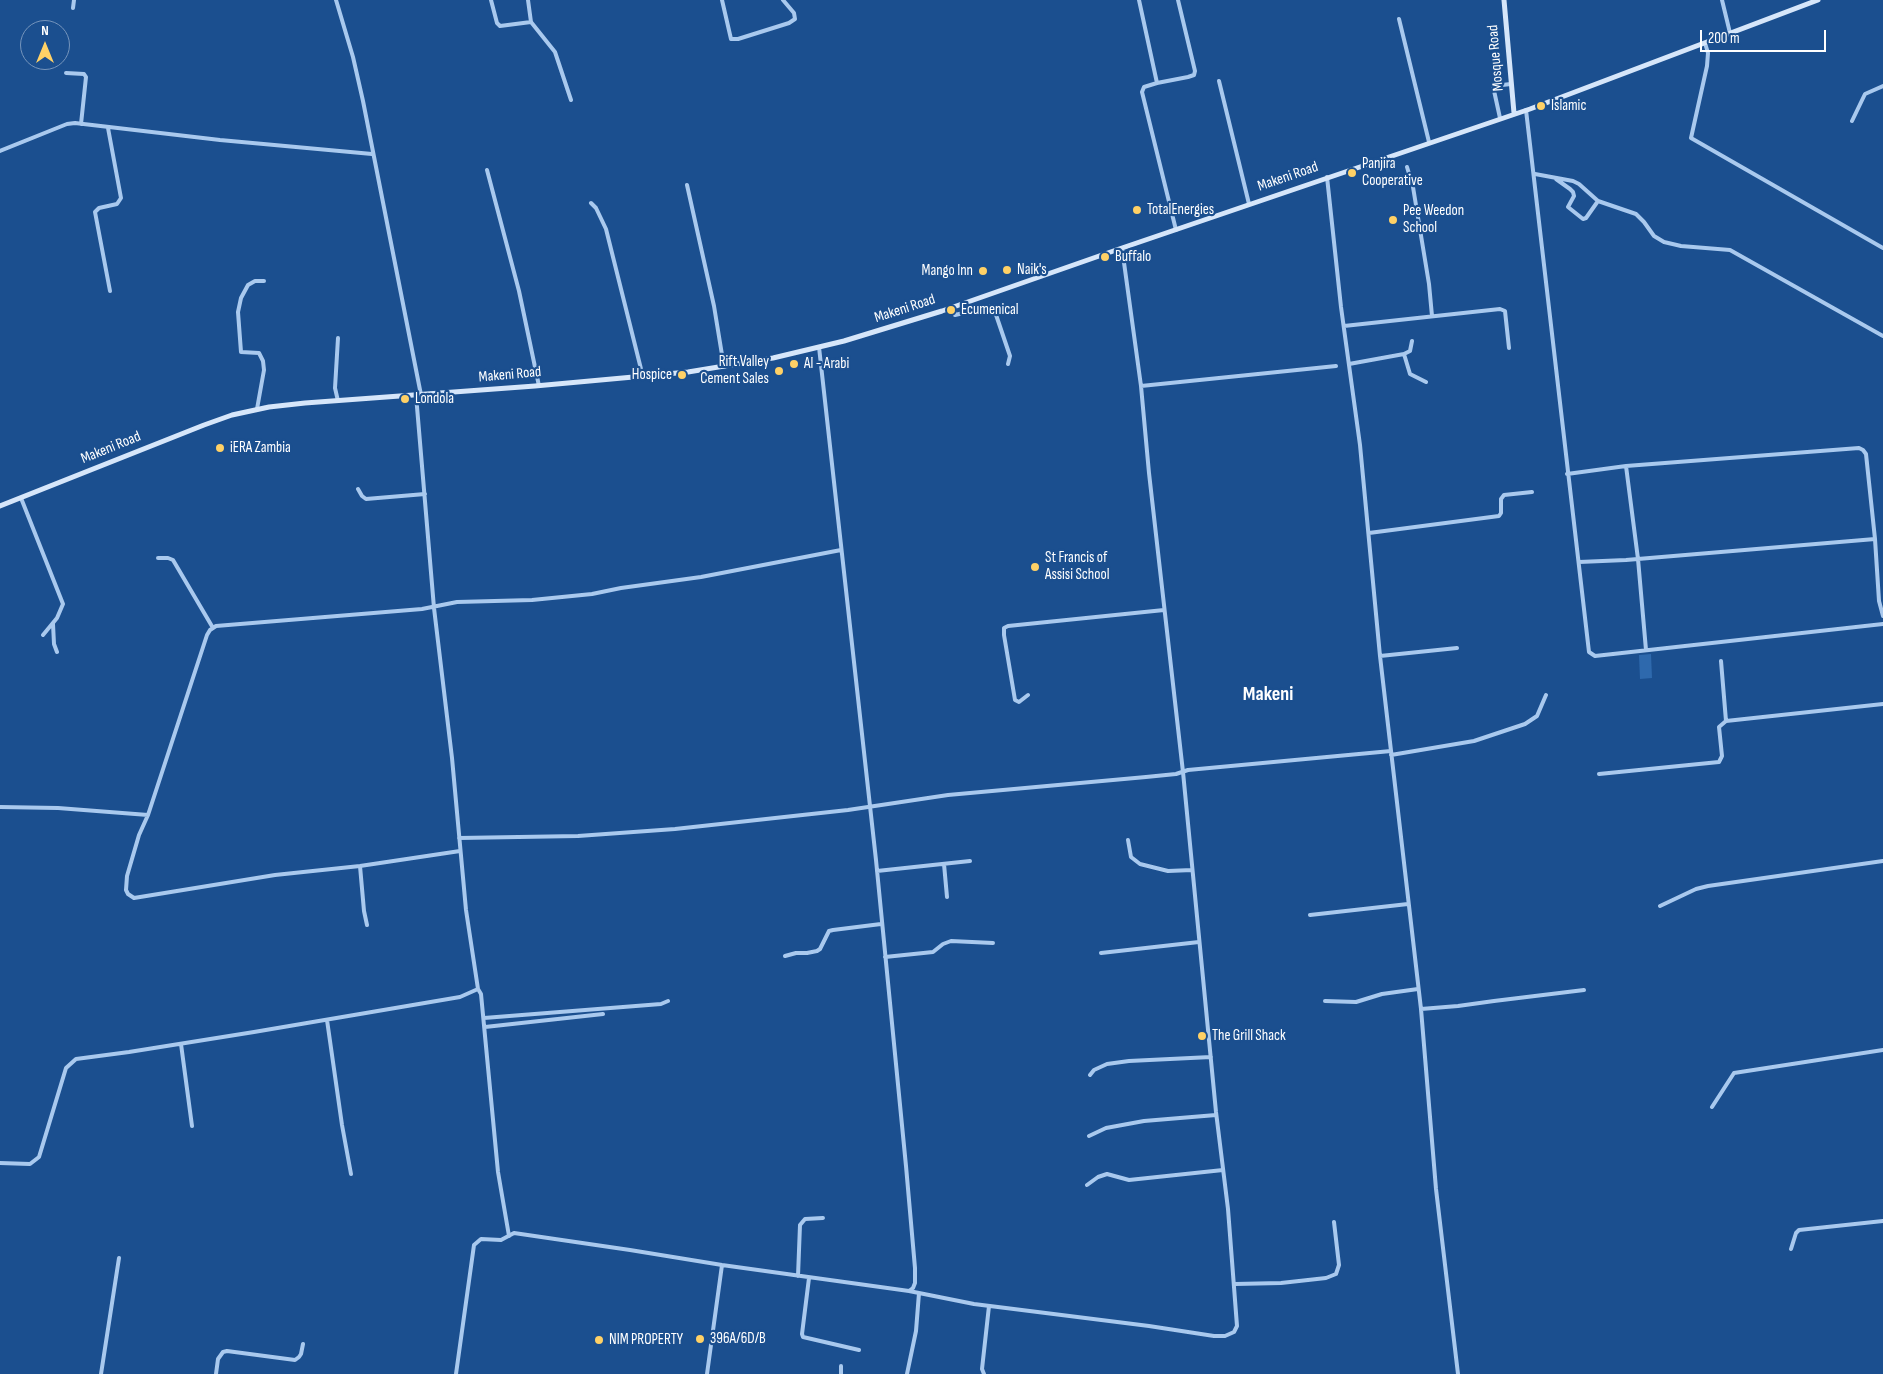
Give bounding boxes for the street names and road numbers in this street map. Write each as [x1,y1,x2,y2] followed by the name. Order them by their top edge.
[1484,24,1508,92] street label: Mosque Road
[1255,158,1321,196] street label: Makeni Road
[872,291,938,327] street label: Makeni Road
[478,363,542,387] street label: Makeni Road
[79,428,143,468] street label: Makeni Road

